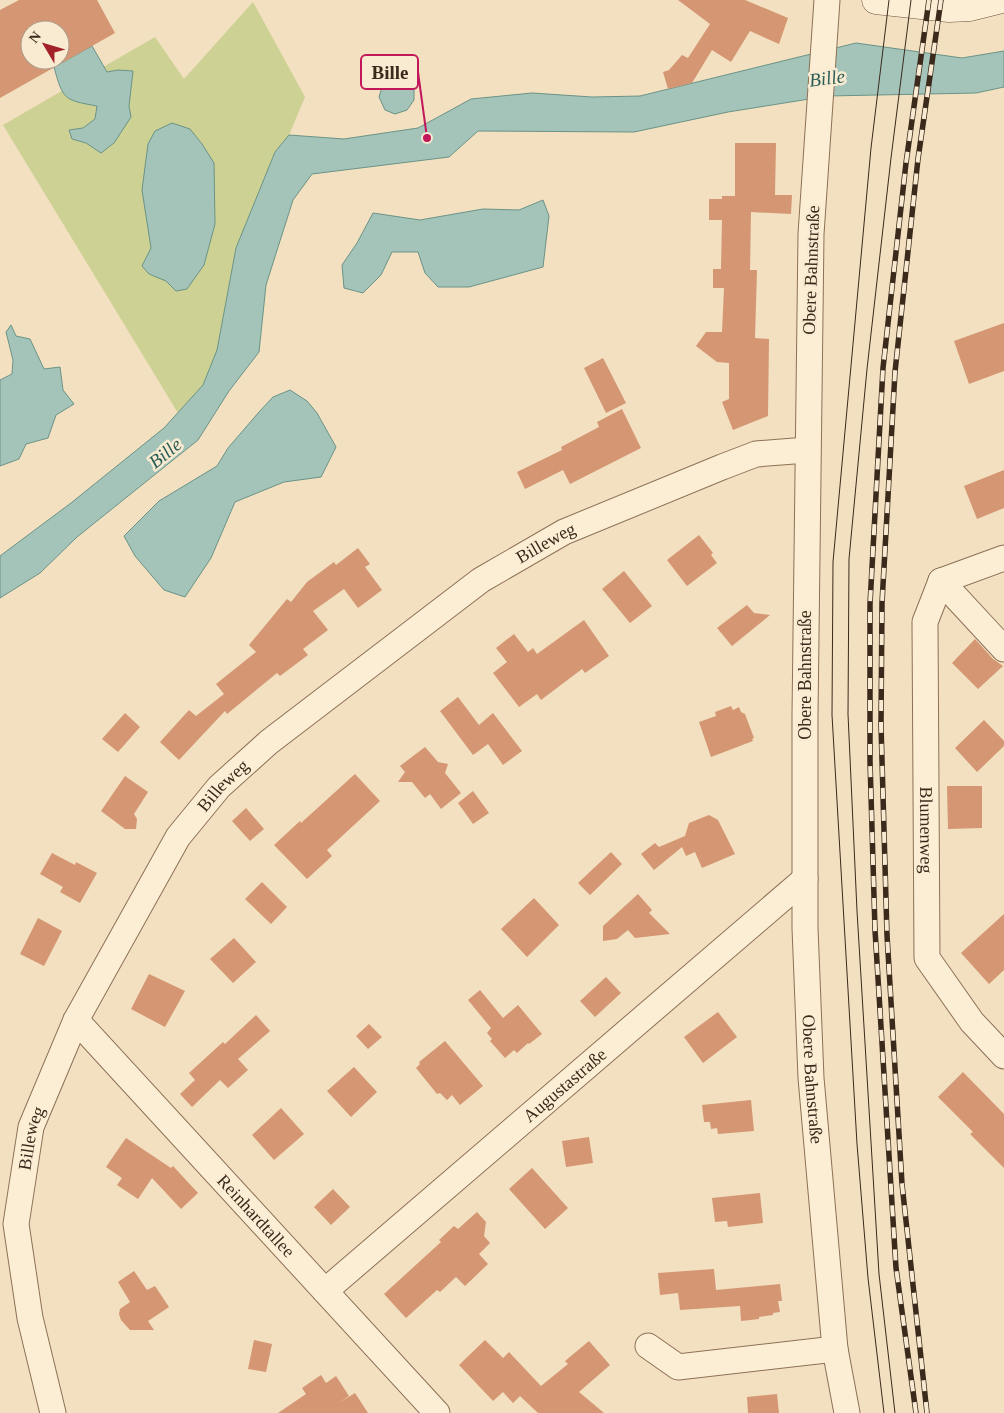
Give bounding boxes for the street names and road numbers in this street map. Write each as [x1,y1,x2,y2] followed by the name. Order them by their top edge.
[799,205,823,335] street label: Obere Bahnstraße
[513,518,578,568] street label: Billeweg
[795,610,815,740] street label: Obere Bahnstraße
[193,755,253,816] street label: Billeweg
[916,786,936,874] street label: Blumenweg
[798,1014,827,1145] street label: Obere Bahnstraße
[519,1044,610,1126] street label: Augustastraße
[14,1103,49,1171] street label: Billeweg
[213,1170,299,1261] street label: Reinhardtallee

